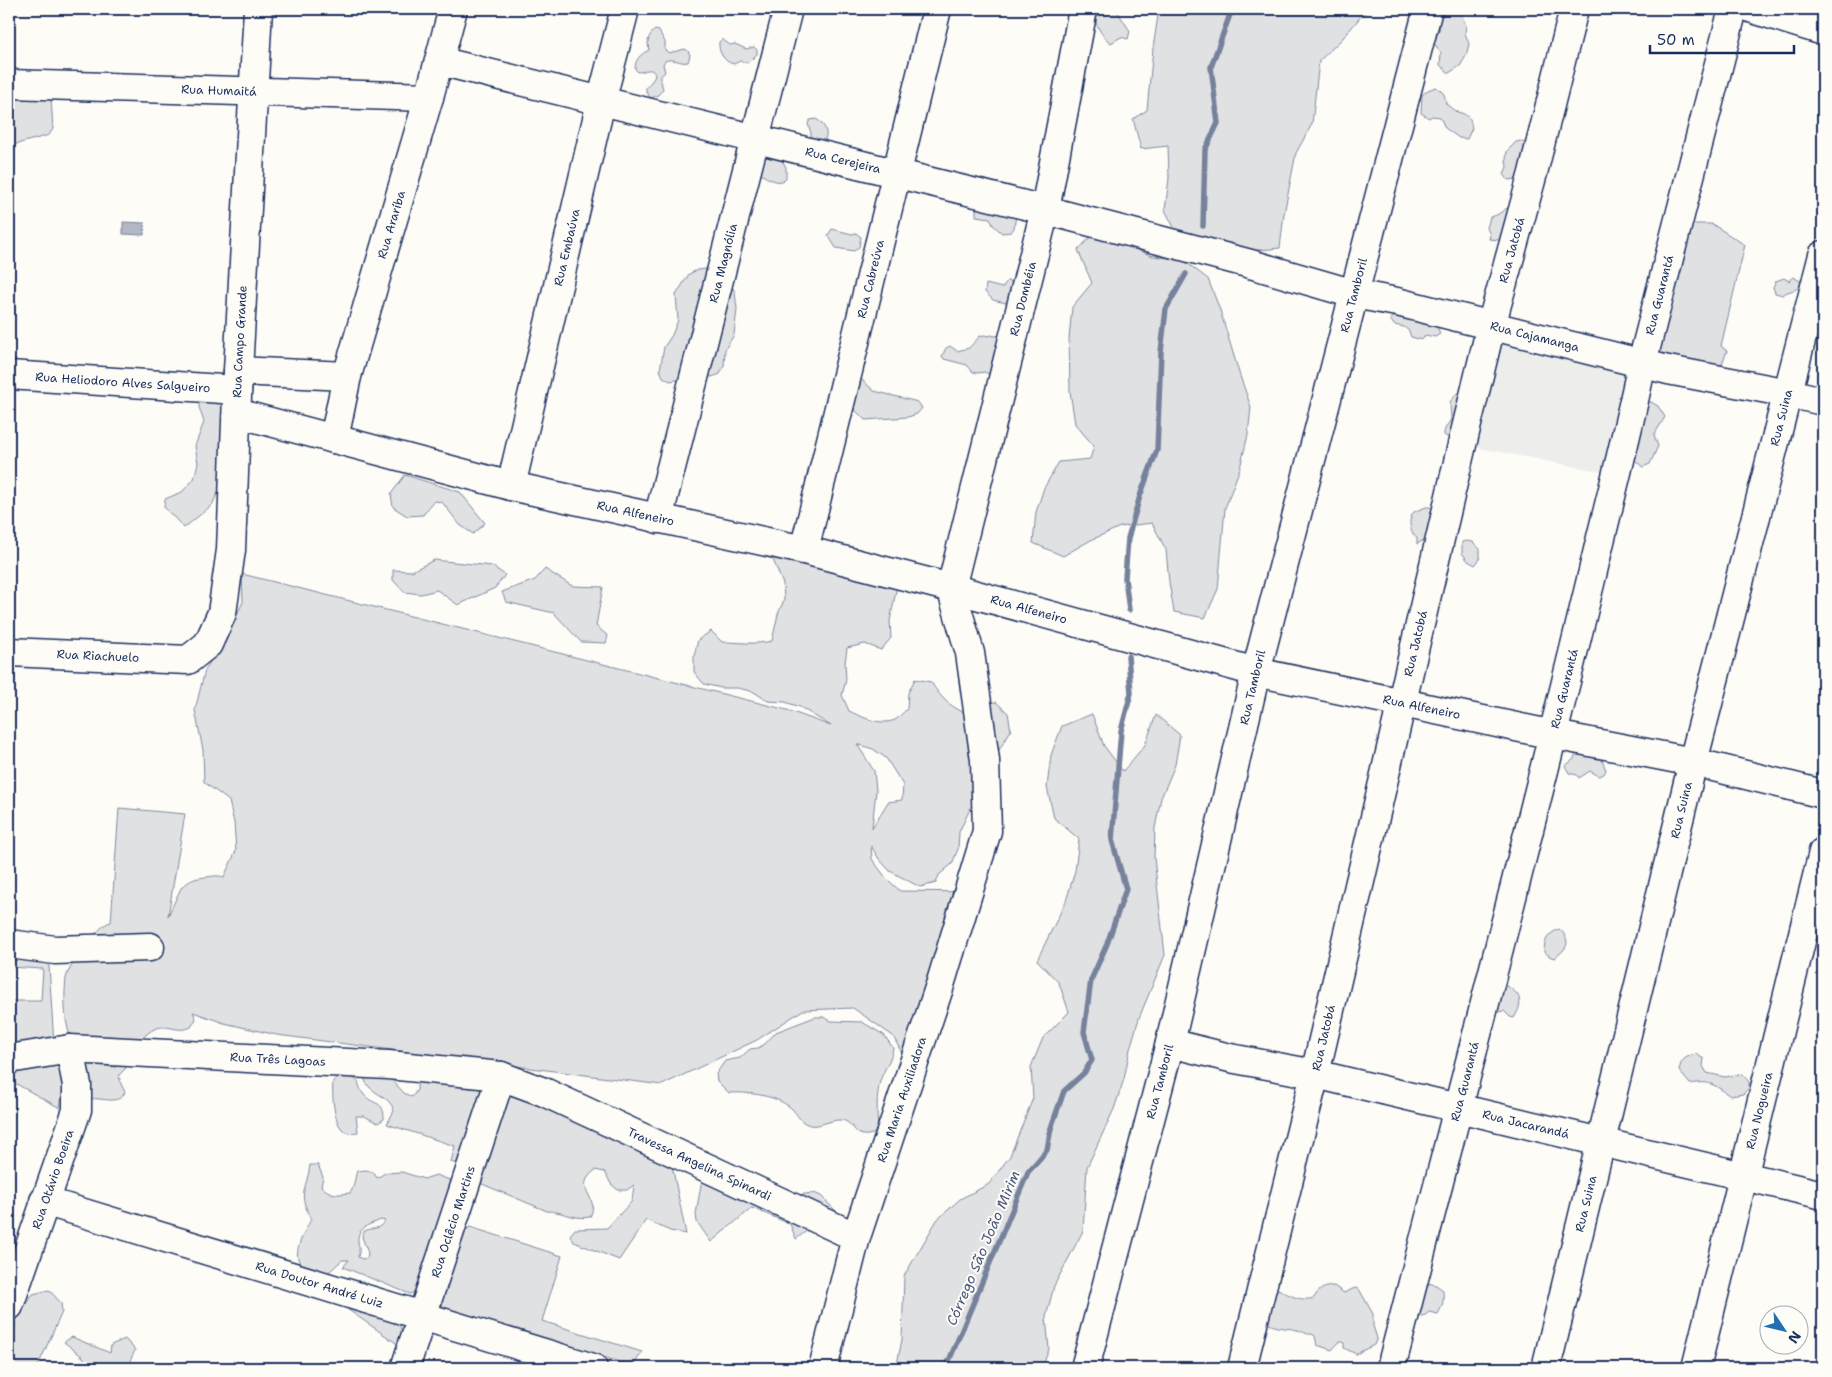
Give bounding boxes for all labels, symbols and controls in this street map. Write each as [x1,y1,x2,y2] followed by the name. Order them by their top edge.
[1650,22,1793,54] scale bar
[1657,30,1695,50] text: 50 m
[181,81,257,100] street label: Rua Humaitá
[804,143,883,177] street label: Rua Cerejeira
[374,188,409,261] street label: Rua Araríba
[550,207,584,288] street label: Rua Embaúva
[1495,215,1529,285] street label: Rua Jatobá
[705,221,741,305] street label: Rua Magnólia
[853,238,888,320] street label: Rua Cabreúva
[1642,253,1677,337] street label: Rua Guarantá
[1336,256,1371,334] street label: Rua Tamboril
[1006,259,1040,338] street label: Rua Dombéia
[229,285,251,398] street label: Rua Campo Grande
[1488,318,1582,356] street label: Rua Cajamanga
[35,369,211,396] street label: Rua Heliodoro Alves Salgueiro
[1766,387,1796,448] street label: Rua Suina
[595,497,676,529] street label: Rua Alfeneiro
[989,591,1069,628] street label: Rua Alfeneiro
[1400,608,1431,678] street label: Rua Jatobá
[56,646,140,666] street label: Rua Riachuelo
[1547,647,1582,730] street label: Rua Guarantá
[1236,648,1269,726] street label: Rua Tamboril
[1382,691,1462,723] street label: Rua Alfeneiro
[1667,780,1696,840] street label: Rua Suina
[1308,1003,1339,1073] street label: Rua Jatobá
[873,1034,930,1164] street label: Rua Maria Auxiliadora
[1447,1039,1483,1123] street label: Rua Guarantá
[1142,1042,1177,1121] street label: Rua Tamboril
[229,1049,326,1070] street label: Rua Três Lagoas
[1742,1070,1777,1151] street label: Rua Nogueira
[1481,1106,1571,1142] street label: Rua Jacarandá
[625,1124,774,1205] street label: Travessa Angelina Spinardi
[28,1127,78,1231] street label: Rua Otávio Boeira
[427,1164,479,1280] street label: Rua Oclêcio Martins
[942,1168,1024,1328] water label: Córrego São João Mirim
[1571,1173,1601,1234] street label: Rua Suina
[254,1258,385,1312] street label: Rua Doutor André Luiz
[1760,1304,1810,1354] north arrow
[1784,1328,1805,1347] text: N

